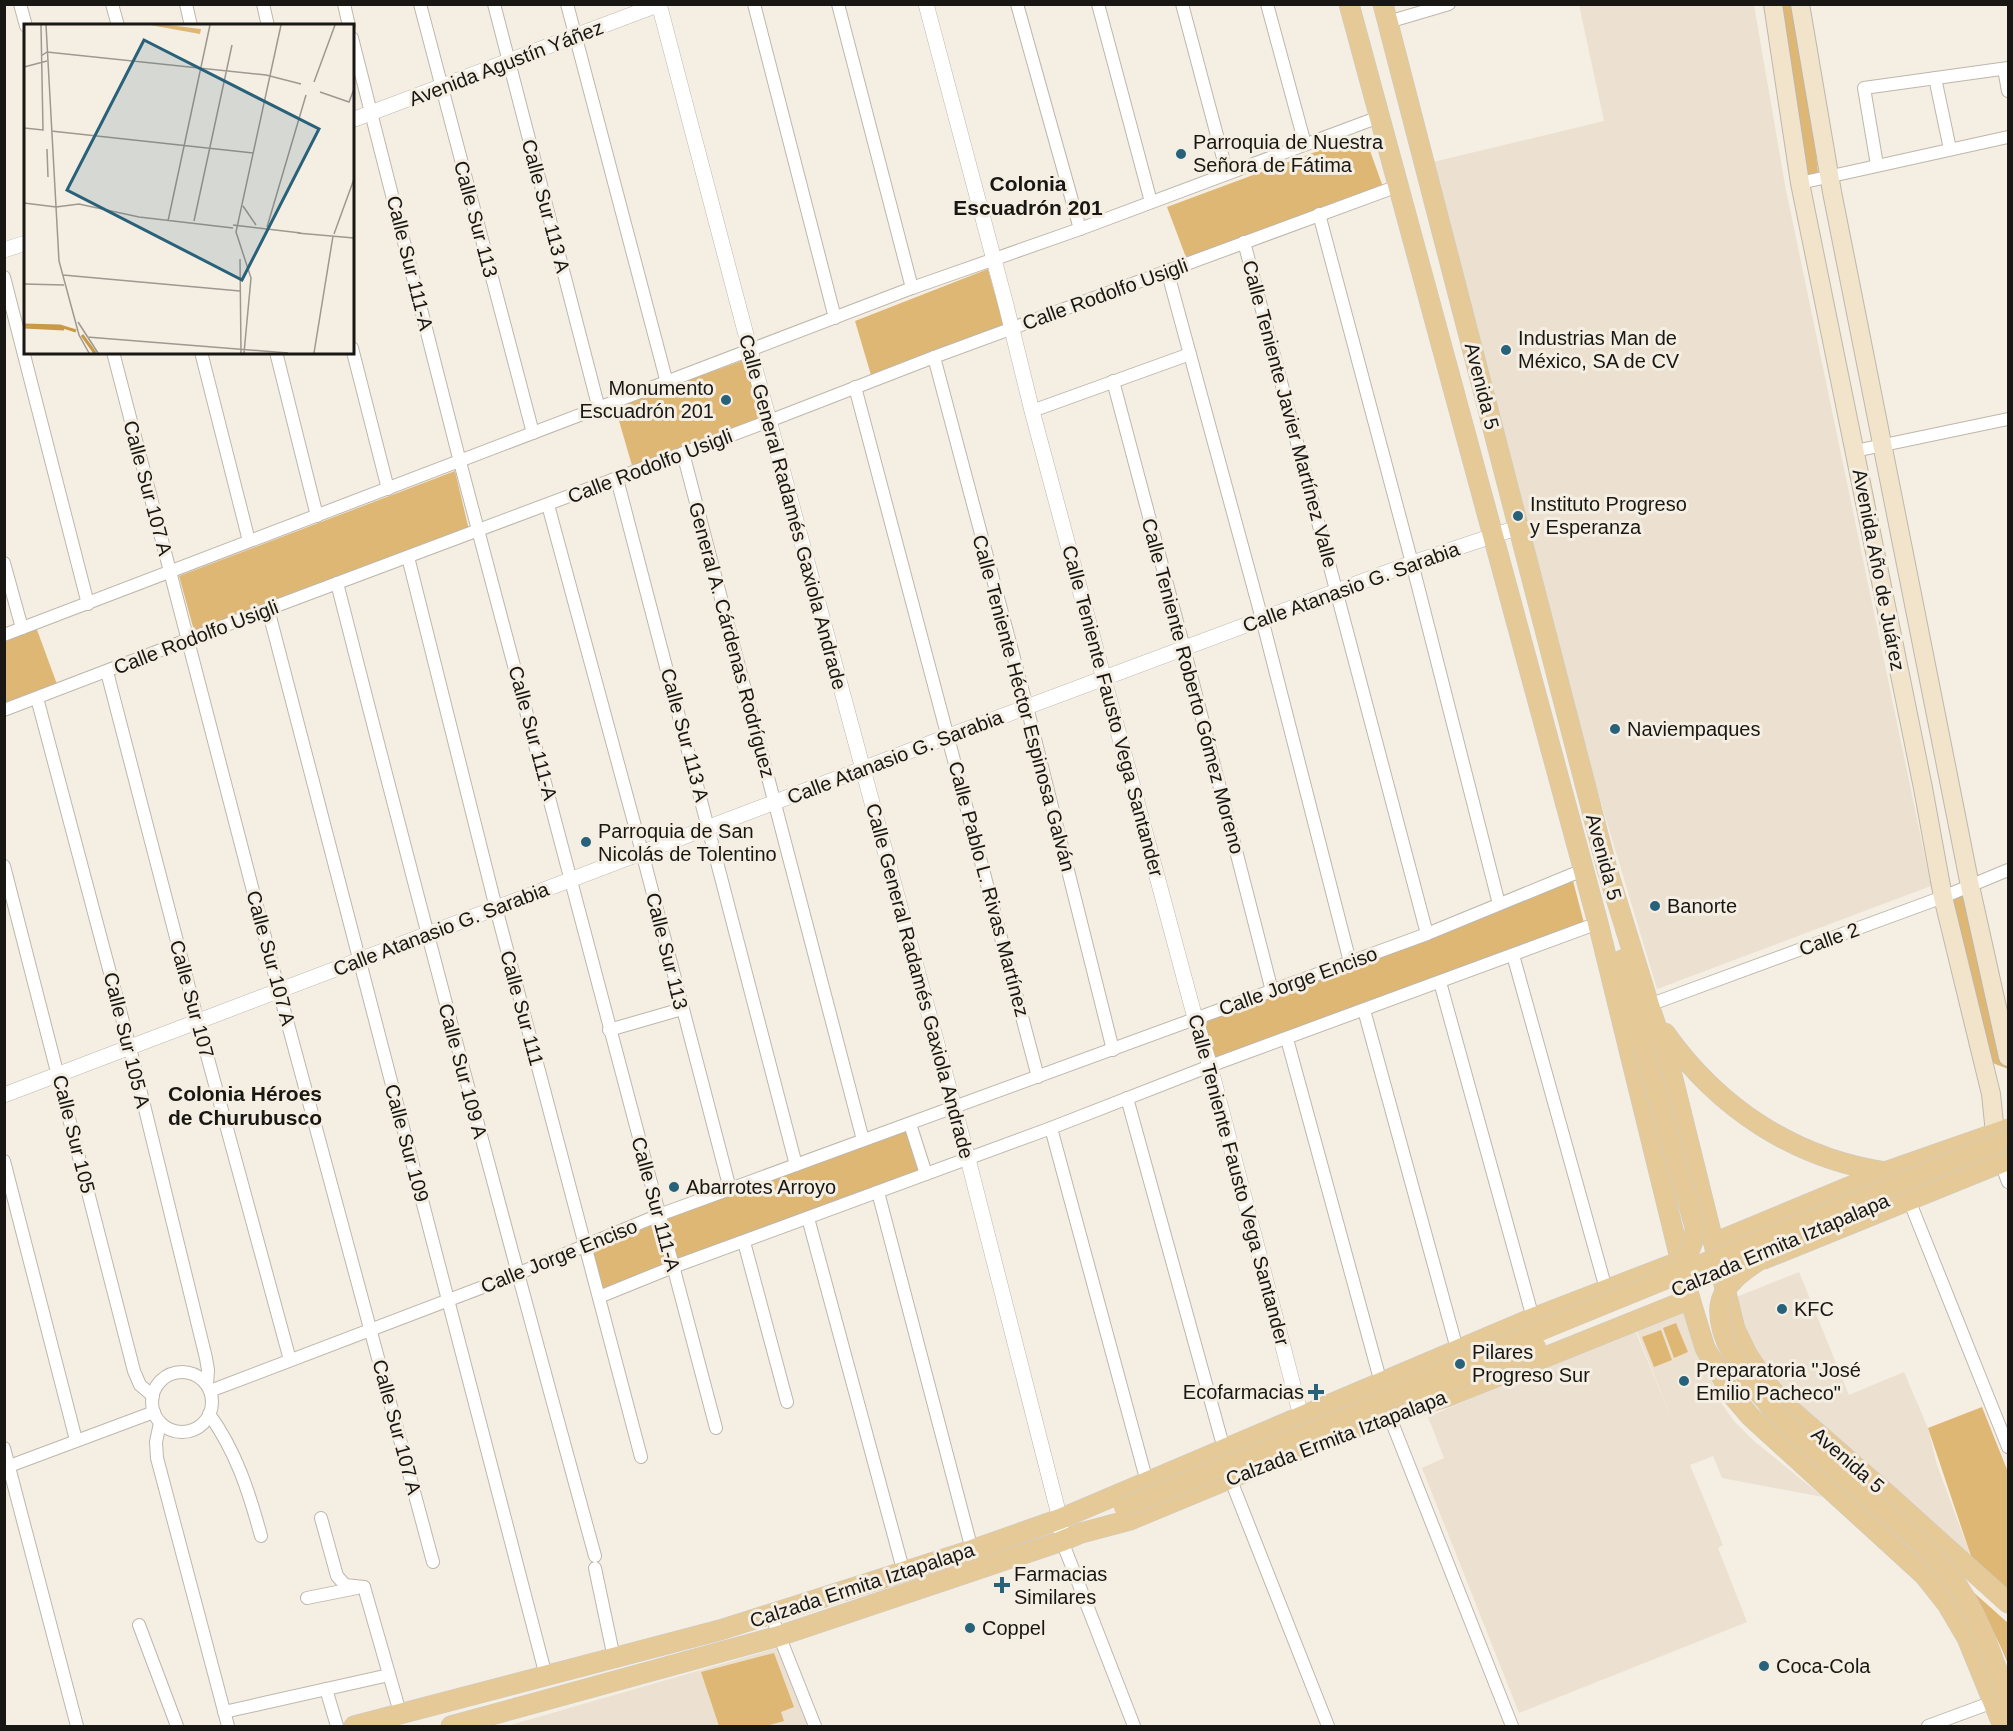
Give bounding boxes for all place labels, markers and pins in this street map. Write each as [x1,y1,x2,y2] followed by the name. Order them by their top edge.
[1193,131,1384,176] place label: Parroquia de Nuestra Señora de Fátima
[1174,147,1188,161] marker: Parroquia de Nuestra Señora de Fátima
[1518,327,1680,372] place label: Industrias Man de México, SA de CV
[1499,343,1513,357] marker: Industrias Man de México, SA de CV
[579,377,714,422] place label: Monumento Escuadrón 201
[719,393,733,407] marker: Monumento Escuadrón 201
[1530,493,1687,538] place label: Instituto Progreso y Esperanza
[1511,509,1525,523] marker: Instituto Progreso y Esperanza
[1627,718,1760,740] place label: Naviempaques
[1608,722,1622,736] marker: Naviempaques
[598,820,777,865] place label: Parroquia de San Nicolás de Tolentino
[579,835,593,849] marker: Parroquia de San Nicolás de Tolentino
[1667,895,1737,917] place label: Banorte
[1648,899,1662,913] marker: Banorte
[686,1176,836,1198] place label: Abarrotes Arroyo
[667,1180,681,1194] marker: Abarrotes Arroyo
[1794,1298,1834,1320] place label: KFC
[1775,1302,1789,1316] marker: KFC
[1472,1341,1590,1386] place label: Pilares Progreso Sur
[1453,1357,1467,1371] marker: Pilares Progreso Sur
[1696,1359,1861,1404] place label: Preparatoria "José Emilio Pacheco"
[1677,1374,1691,1388] marker: Preparatoria "José Emilio Pacheco"
[1183,1381,1304,1403] place label: Ecofarmacias
[1309,1385,1323,1399] marker: Ecofarmacias
[1014,1563,1107,1608] place label: Farmacias Similares
[995,1578,1009,1592] marker: Farmacias Similares
[982,1617,1045,1639] place label: Coppel
[963,1621,977,1635] marker: Coppel
[1776,1655,1871,1677] place label: Coca-Cola
[1757,1659,1771,1673] marker: Coca-Cola

